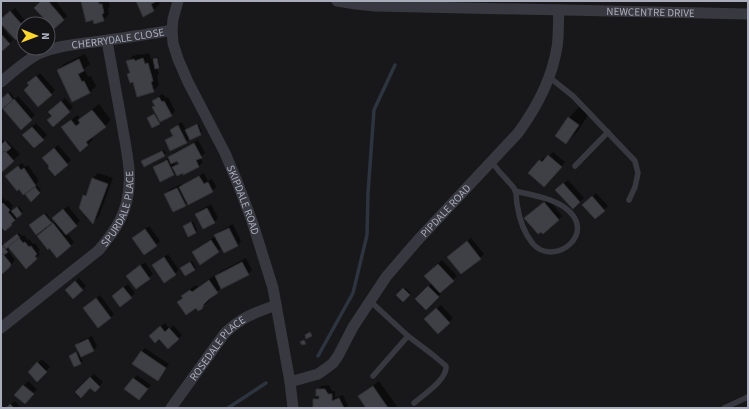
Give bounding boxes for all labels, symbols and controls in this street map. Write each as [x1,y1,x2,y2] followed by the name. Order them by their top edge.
[606,4,695,21] street label: NEWCENTRE DRIVE
[16,16,56,56] north arrow
[71,25,166,53] street label: CHERRYDALE CLOSE
[38,32,53,40] text: N
[223,163,263,237] street label: SKIPDALE ROAD
[97,170,137,250] street label: SPURDALE PLACE
[417,181,475,241] street label: PIPDALE ROAD
[186,312,249,384] street label: ROSEDALE PLACE

